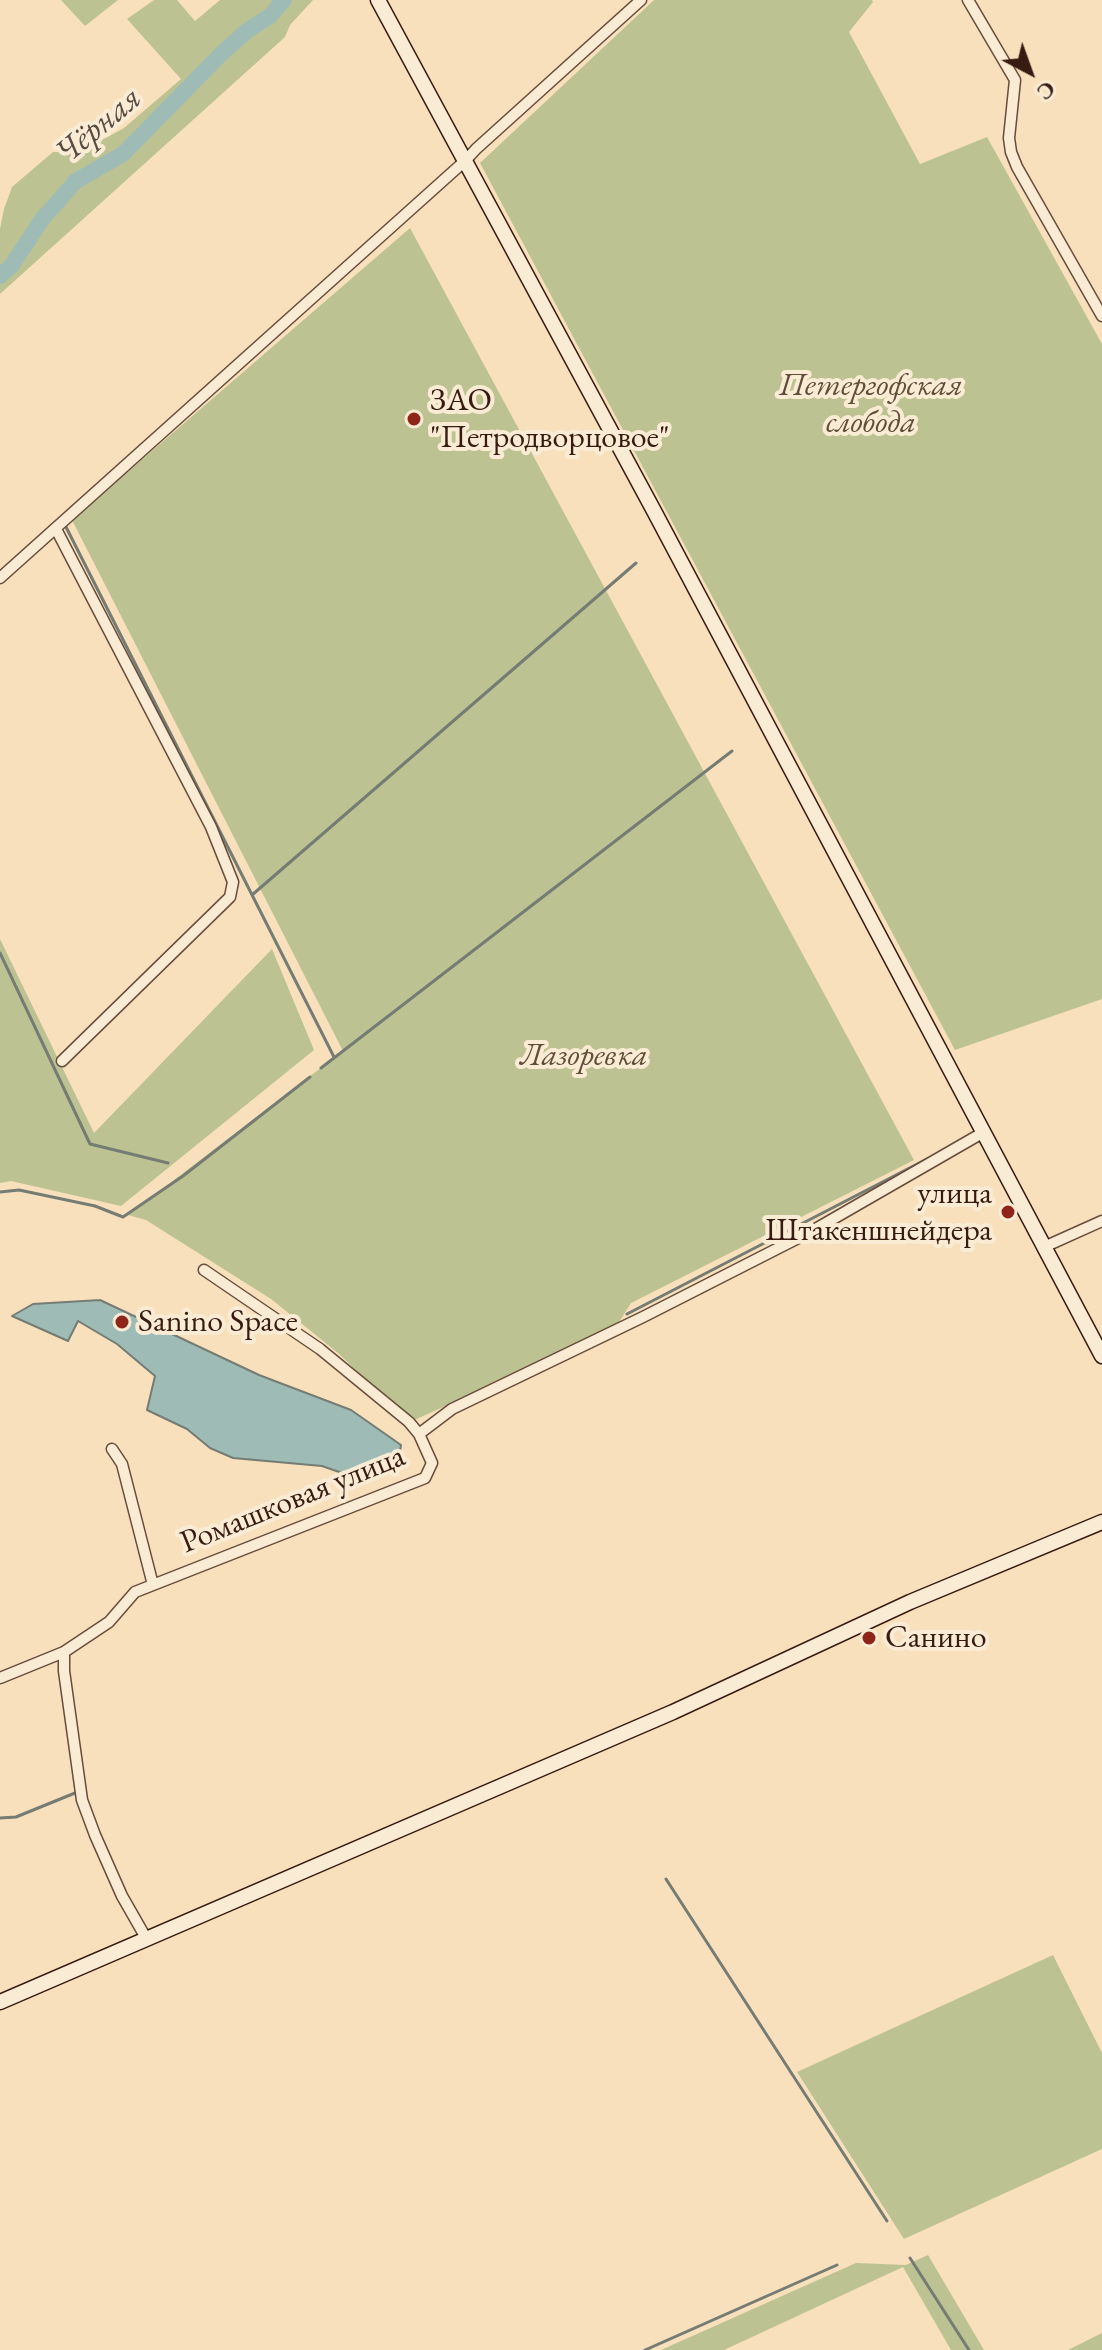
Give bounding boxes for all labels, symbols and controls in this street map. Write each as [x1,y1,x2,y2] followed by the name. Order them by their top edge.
[990,32,1070,112] north arrow
[1031,74,1061,107] text: С
[48,78,150,174] water label: Чёрная
[779,367,963,442] park label: Петергофская слобода
[430,382,670,457] place label: ЗАО "Петродворцовое"
[405,410,423,428] marker: ЗАО "Петродворцовое"
[520,1037,648,1075] park label: Лазоревка
[765,1175,992,1250] place label: улица Штакеншнейдера
[999,1203,1017,1221] marker: улица Штакеншнейдера
[138,1303,298,1341] place label: Sanino Space
[113,1313,131,1331] marker: Sanino Space
[175,1437,411,1563] street label: Ромашковая улица
[885,1619,987,1657] place label: Санино
[860,1629,878,1647] marker: Санино

